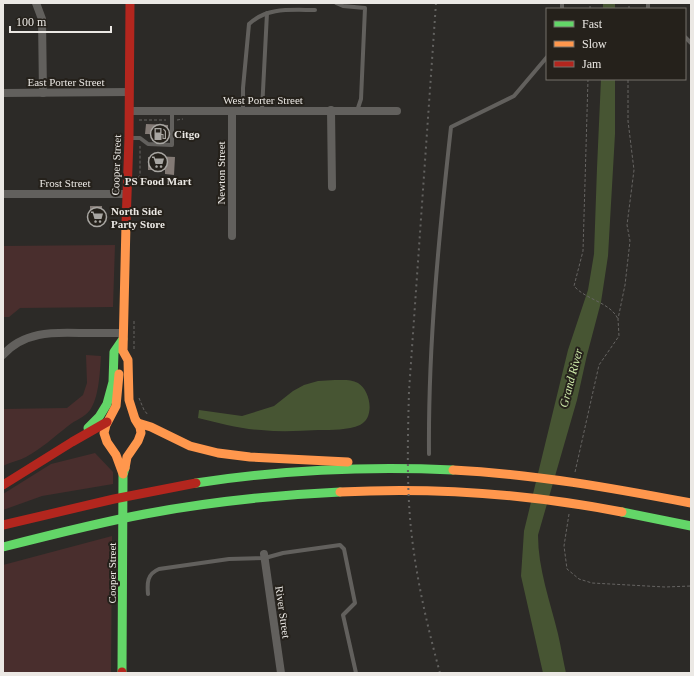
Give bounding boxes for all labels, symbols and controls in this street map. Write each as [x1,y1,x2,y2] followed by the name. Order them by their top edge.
[10,8,111,34] scale bar
[546,8,686,80] legend
[16,15,47,29] text: 100 m
[582,17,603,31] text: Fast
[582,37,607,51] text: Slow
[582,57,602,71] text: Jam
[28,76,104,88] street label: East Porter Street
[223,94,303,106] street label: West Porter Street
[149,123,171,145] fuel station icon: Citgo
[174,128,200,140] place label: Citgo
[109,134,123,196] street label: Cooper Street
[215,141,227,205] street label: Newton Street
[147,151,169,173] supermarket icon: PS Food Mart
[125,175,192,187] place label: PS Food Mart
[39,177,91,189] street label: Frost Street
[111,205,165,230] place label: North Side Party Store
[86,206,108,228] supermarket icon: North Side Party Store
[556,347,586,409] water label: Grand River
[106,543,118,603] street label: Cooper Street
[273,585,293,639] street label: River Street

